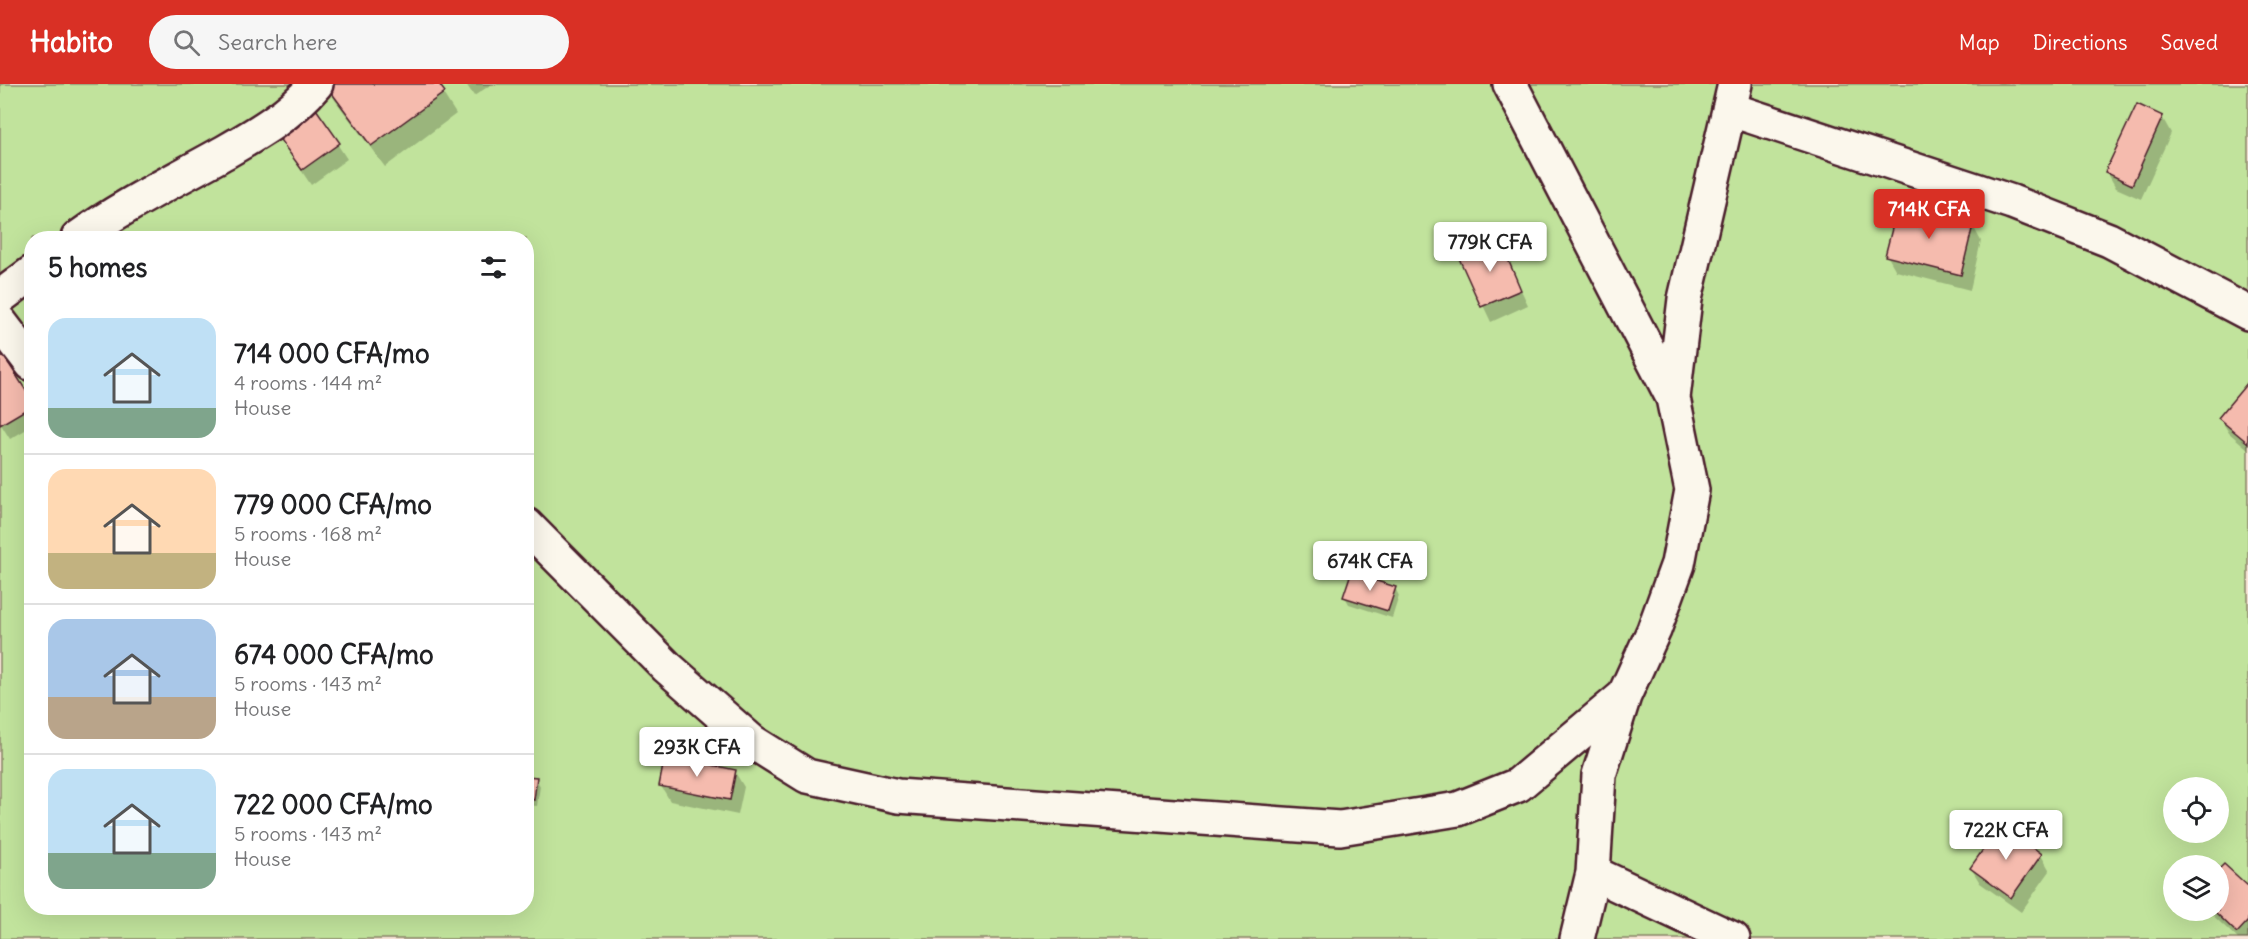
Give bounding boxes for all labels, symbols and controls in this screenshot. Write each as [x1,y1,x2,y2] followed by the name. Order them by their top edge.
[149,15,569,69] search box
[30,24,113,60] text: Habito
[170,26,203,59] icon: search
[218,28,337,56] text: Search here
[1959,29,2000,56] text: Map
[2033,29,2127,56] text: Directions
[2160,29,2218,56] text: Saved
[1867,189,1991,240] pin: 714K CFA
[1888,196,1970,221] text: 714K CFA
[1428,222,1552,273] pin: 779K CFA
[1448,229,1532,254] text: 779K CFA
[48,251,147,284] text: 5 homes
[477,251,510,284] icon: filters
[234,337,430,370] text: 714 000 CFA/mo
[96,342,168,414] icon: home
[234,370,382,395] text: 4 rooms · 144 m²
[234,395,291,420] text: House
[234,488,432,521] text: 779 000 CFA/mo
[96,493,168,565] icon: home
[234,521,382,546] text: 5 rooms · 168 m²
[1308,541,1432,592] pin: 674K CFA
[234,546,291,571] text: House
[1327,548,1413,573] text: 674K CFA
[234,638,434,671] text: 674 000 CFA/mo
[96,643,168,715] icon: home
[234,671,382,696] text: 5 rooms · 143 m²
[234,696,291,721] text: House
[635,727,759,778] pin: 293K CFA
[653,734,741,759] text: 293K CFA
[2163,777,2229,921] map controls
[2163,777,2229,843] button: locate
[234,788,433,821] text: 722 000 CFA/mo
[96,793,168,865] icon: home
[1944,810,2068,861] pin: 722K CFA
[1963,817,2049,842] text: 722K CFA
[234,821,382,846] text: 5 rooms · 143 m²
[234,846,291,871] text: House
[2163,855,2229,921] button: layers

